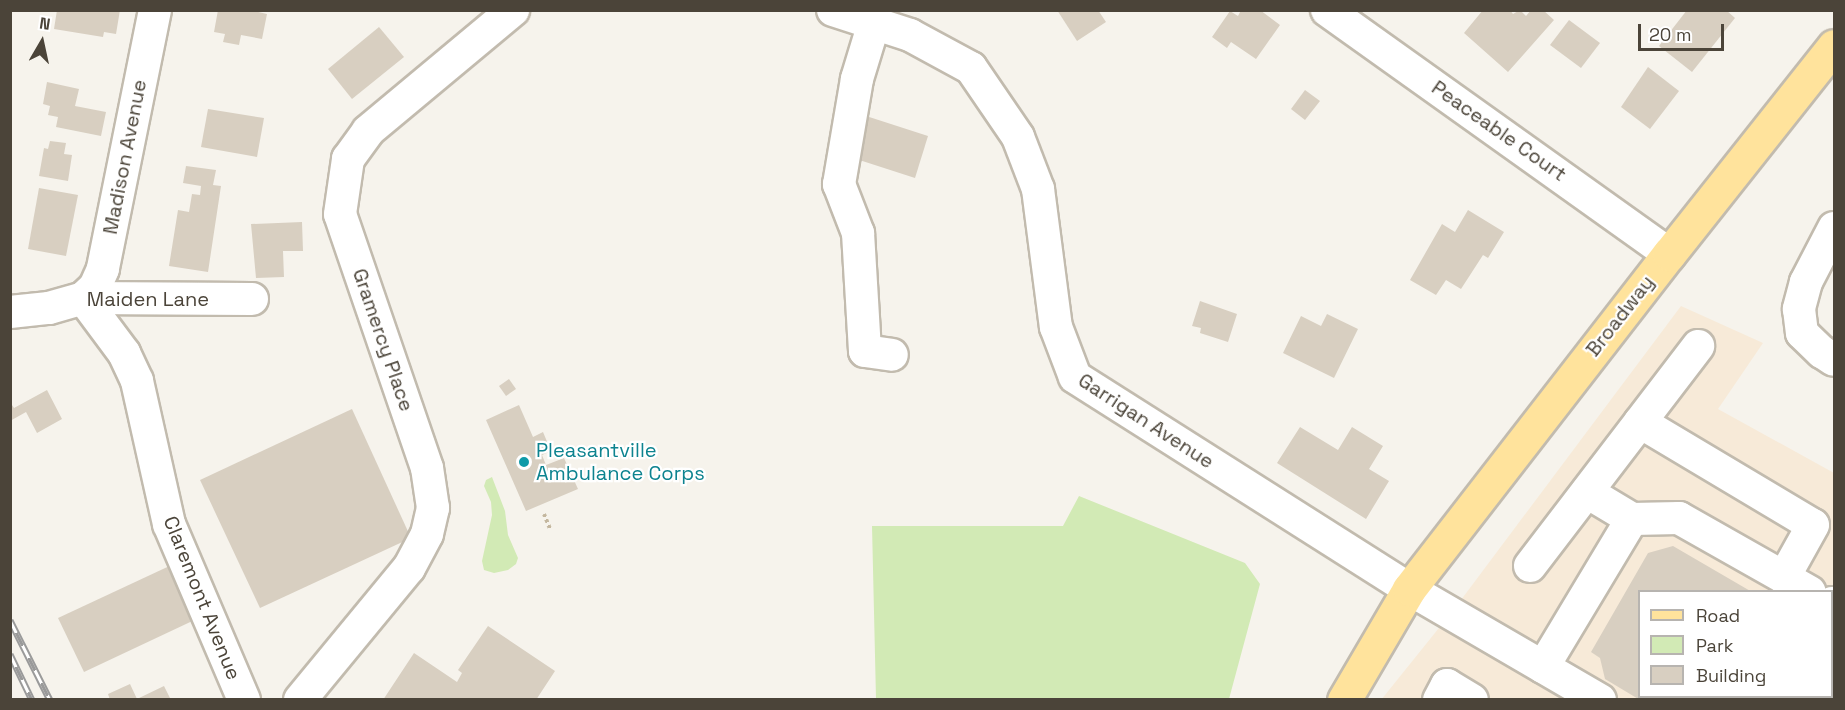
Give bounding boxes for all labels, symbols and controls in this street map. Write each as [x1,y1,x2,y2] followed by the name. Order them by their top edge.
[12,12,72,72] north arrow
[1641,12,1726,50] scale bar
[38,13,52,35] text: N
[1649,23,1692,46] text: 20 m
[1427,76,1571,186] street label: Peaceable Court
[98,78,152,236] street label: Madison Avenue
[347,265,419,415] street label: Gramercy Place
[1581,271,1659,361] street label: Broadway
[87,287,209,311] street label: Maiden Lane
[1074,368,1218,474] street label: Garrigan Avenue
[536,438,705,485] place label: Pleasantville Ambulance Corps
[517,455,531,469] marker: Pleasantville Ambulance Corps
[158,512,246,684] street label: Claremont Avenue
[1638,590,1833,698] legend
[1696,604,1740,627] text: Road
[1696,634,1733,657] text: Park
[1696,664,1766,687] text: Building

